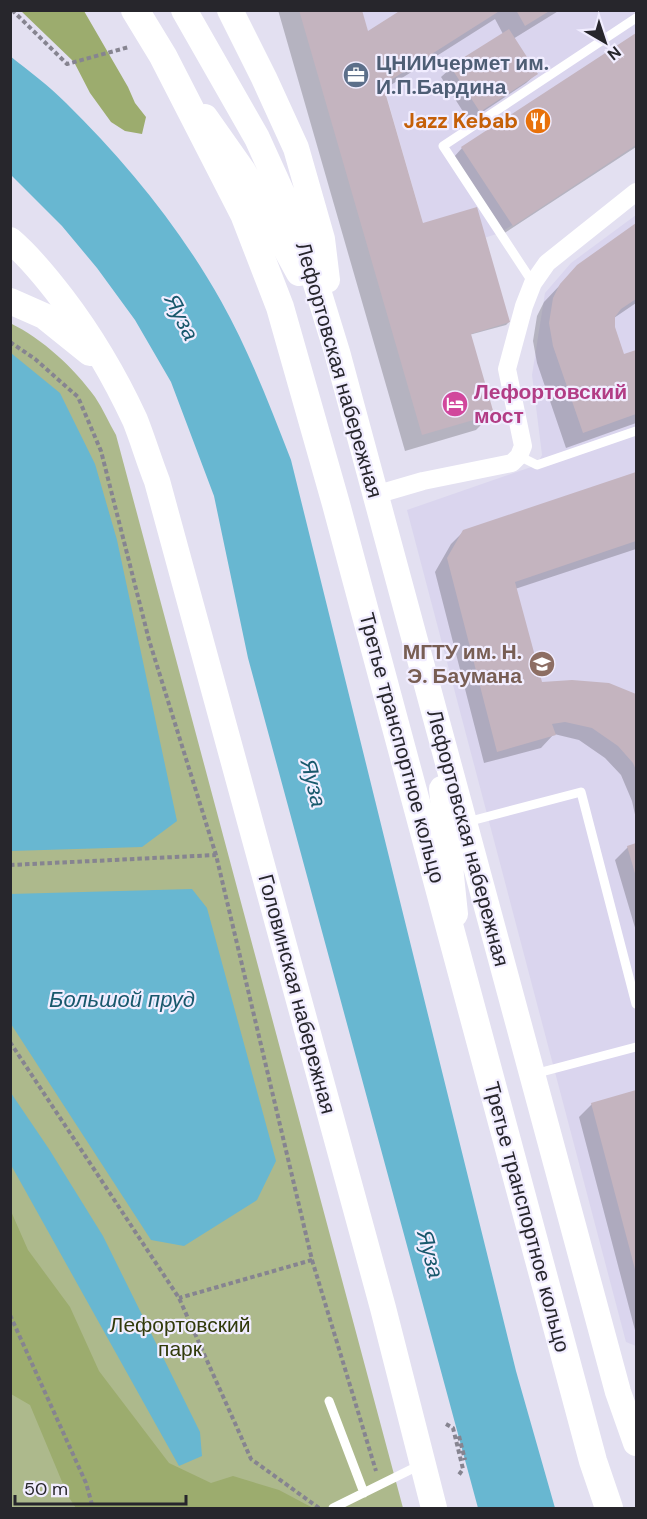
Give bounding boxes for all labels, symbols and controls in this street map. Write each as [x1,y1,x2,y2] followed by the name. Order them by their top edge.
[575,12,635,72] north arrow
[603,41,625,65] text: N
[376,49,549,101] place label: ЦНИИчермет им. И.П.Бардина
[341,60,371,90] office icon: ЦНИИчермет им. И.П.Бардина
[523,106,553,136] restaurant icon: Jazz Kebab
[404,107,518,135] place label: Jazz Kebab
[289,239,389,501] street label: Лефортовская набережная
[157,288,205,345] water label: Яуза
[474,378,627,430] place label: Лефортовский мост
[440,389,470,419] hotel icon: Лефортовский мост
[352,610,452,886] street label: Третье транспортное кольцо
[403,638,522,690] place label: МГТУ им. Н. Э. Баумана
[527,649,557,679] school or university icon: МГТУ им. Н. Э. Баумана
[420,706,516,970] street label: Лефортовская набережная
[293,755,333,810] water label: Яуза
[251,871,343,1117] street label: Головинская набережная
[49,985,195,1014] water label: Большой пруд
[477,1079,577,1355] street label: Третье транспортное кольцо
[410,1226,451,1281] water label: Яуза
[110,1311,250,1363] park label: Лефортовский парк
[15,1468,186,1506] scale bar
[24,1477,68,1501] text: 50 m

